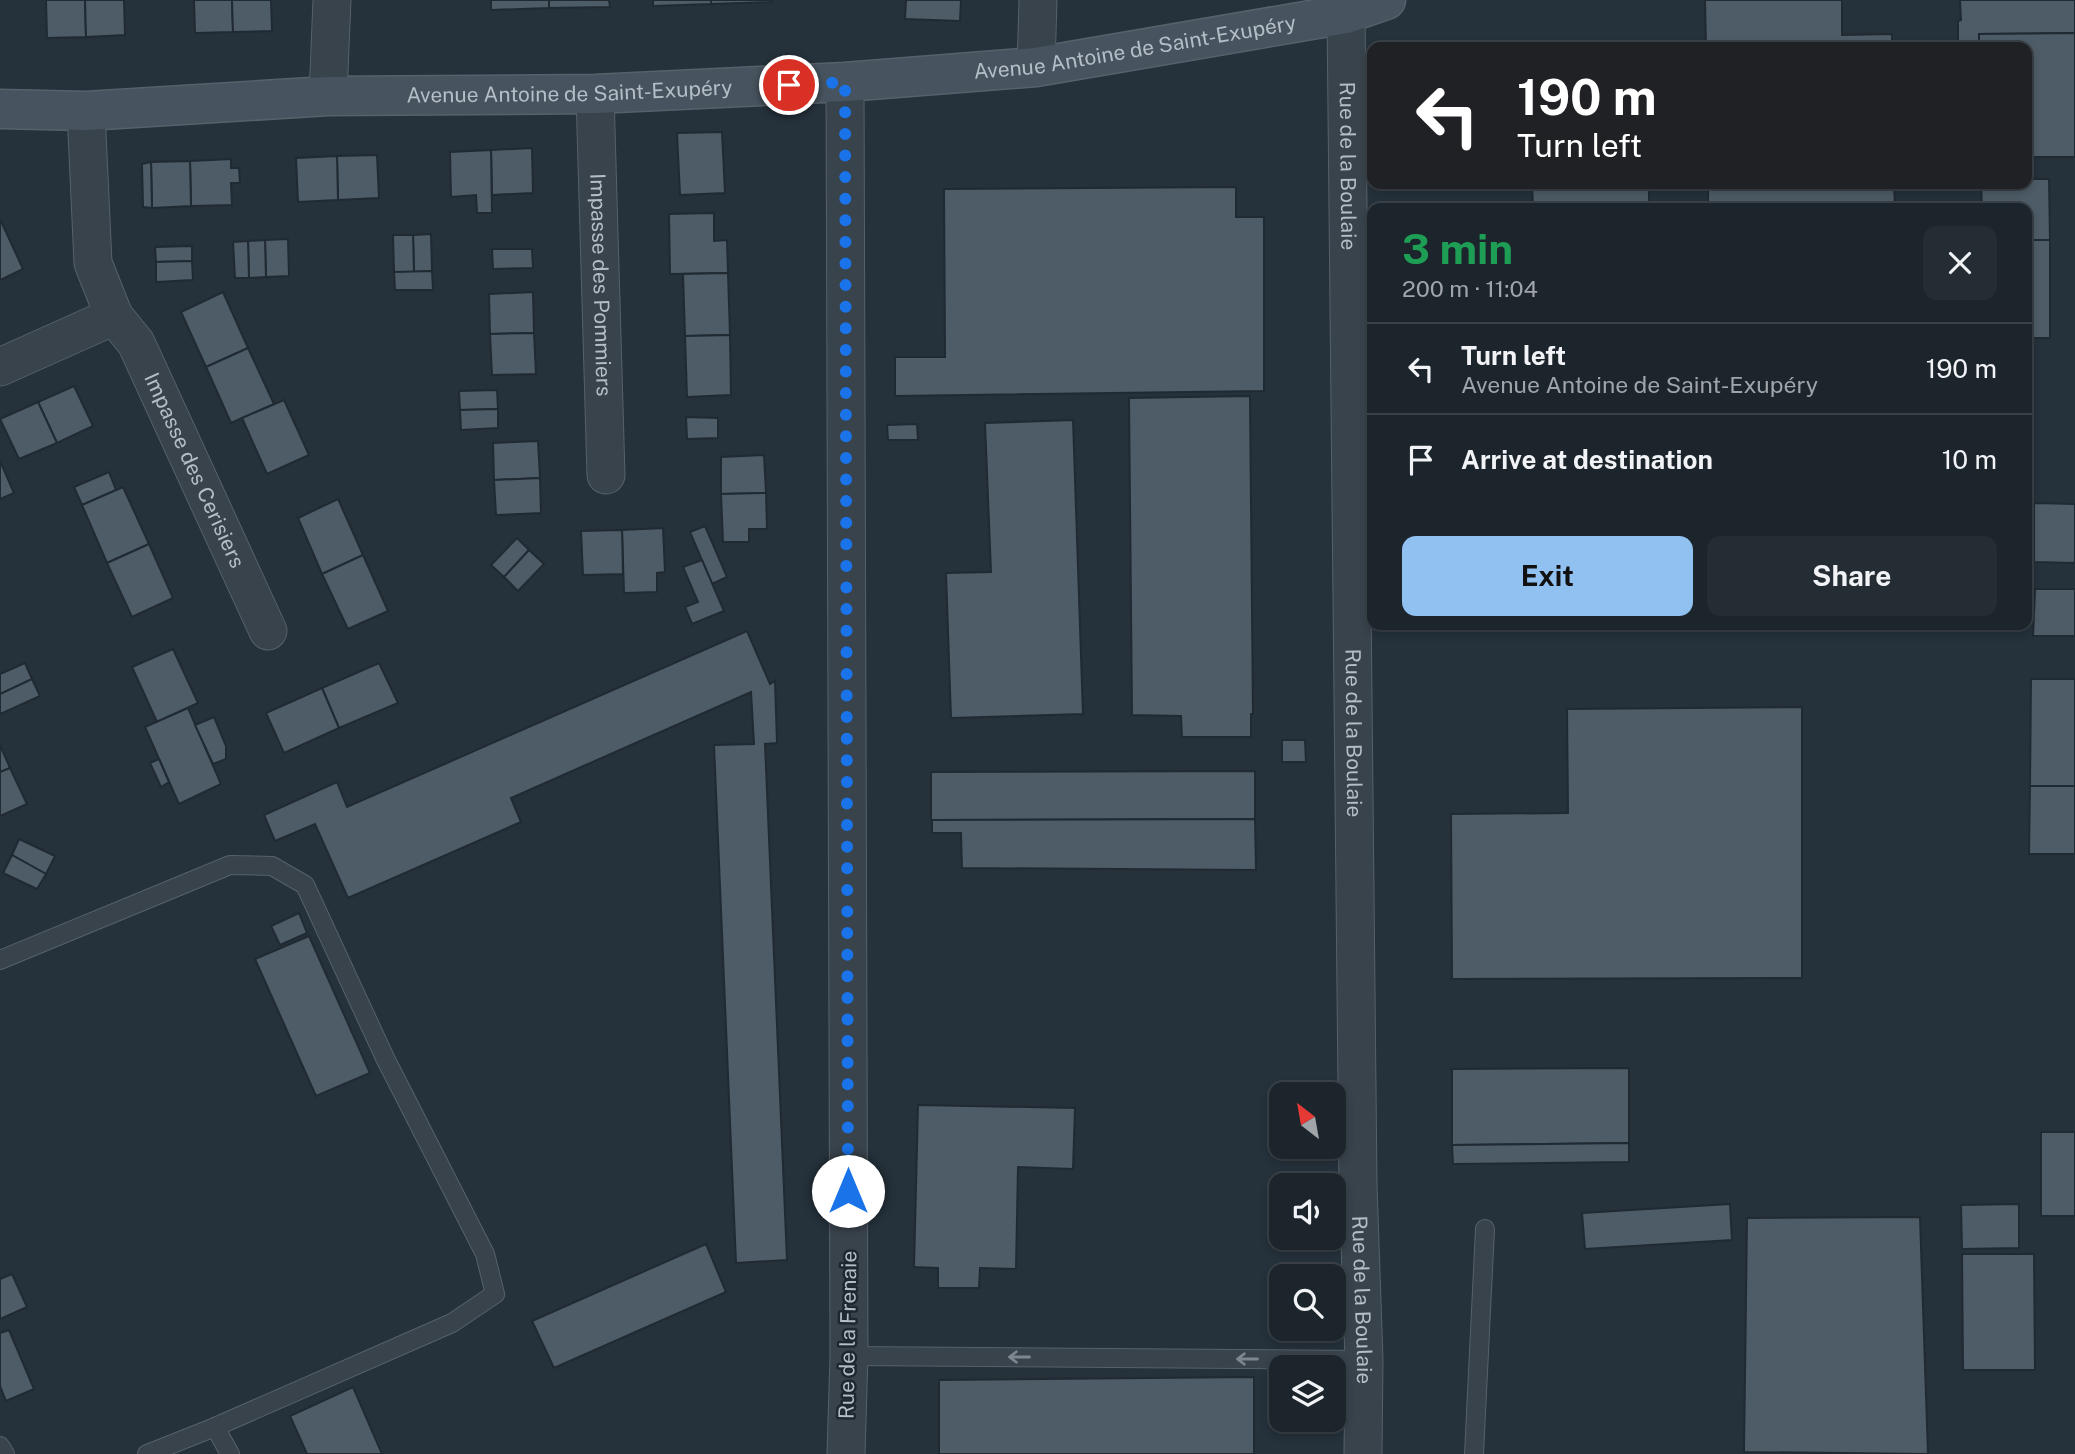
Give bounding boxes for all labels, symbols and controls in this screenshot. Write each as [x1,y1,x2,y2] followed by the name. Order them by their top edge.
[973,10,1298,84] street label: Avenue Antoine de Saint-Exupéry
[759,55,819,115] pin
[770,66,808,104] icon: arrive
[1517,68,1657,126] text: 190 m
[1402,70,1493,161] icon: left
[406,74,733,107] street label: Avenue Antoine de Saint-Exupéry
[1335,82,1361,250] street label: Rue de la Boulaie
[1517,127,1642,164] text: Turn left
[585,173,617,397] street label: Impasse des Pommiers
[1402,224,1513,273] text: 3 min
[1923,226,1997,300] button: close
[1402,275,1538,302] text: 200 m · 11:04
[1461,340,1566,371] text: Turn left
[1402,350,1440,388] icon: left
[1926,353,1997,384] text: 190 m
[139,369,250,572] street label: Impasse des Cerisiers
[1461,371,1818,398] text: Avenue Antoine de Saint-Exupéry
[1402,441,1440,479] icon: arrive
[1461,444,1713,475] text: Arrive at destination
[1942,444,1997,475] text: 10 m
[1402,536,1693,616] button: Exit
[1707,536,1997,616] button: Share
[1341,649,1367,817] street label: Rue de la Boulaie
[1269,1082,1346,1158] north arrow
[1269,1082,1346,1432] map controls
[811,1154,885,1228] position arrow
[1269,1173,1346,1250] button: sound
[1347,1215,1377,1384] street label: Rue de la Boulaie
[834,1251,861,1419] street label: Rue de la Frenaie
[1269,1264,1346,1341] button: search
[1008,1350,1031,1364] one-way arrow
[1235,1352,1258,1366] one-way arrow
[1269,1355,1346,1432] button: layers

